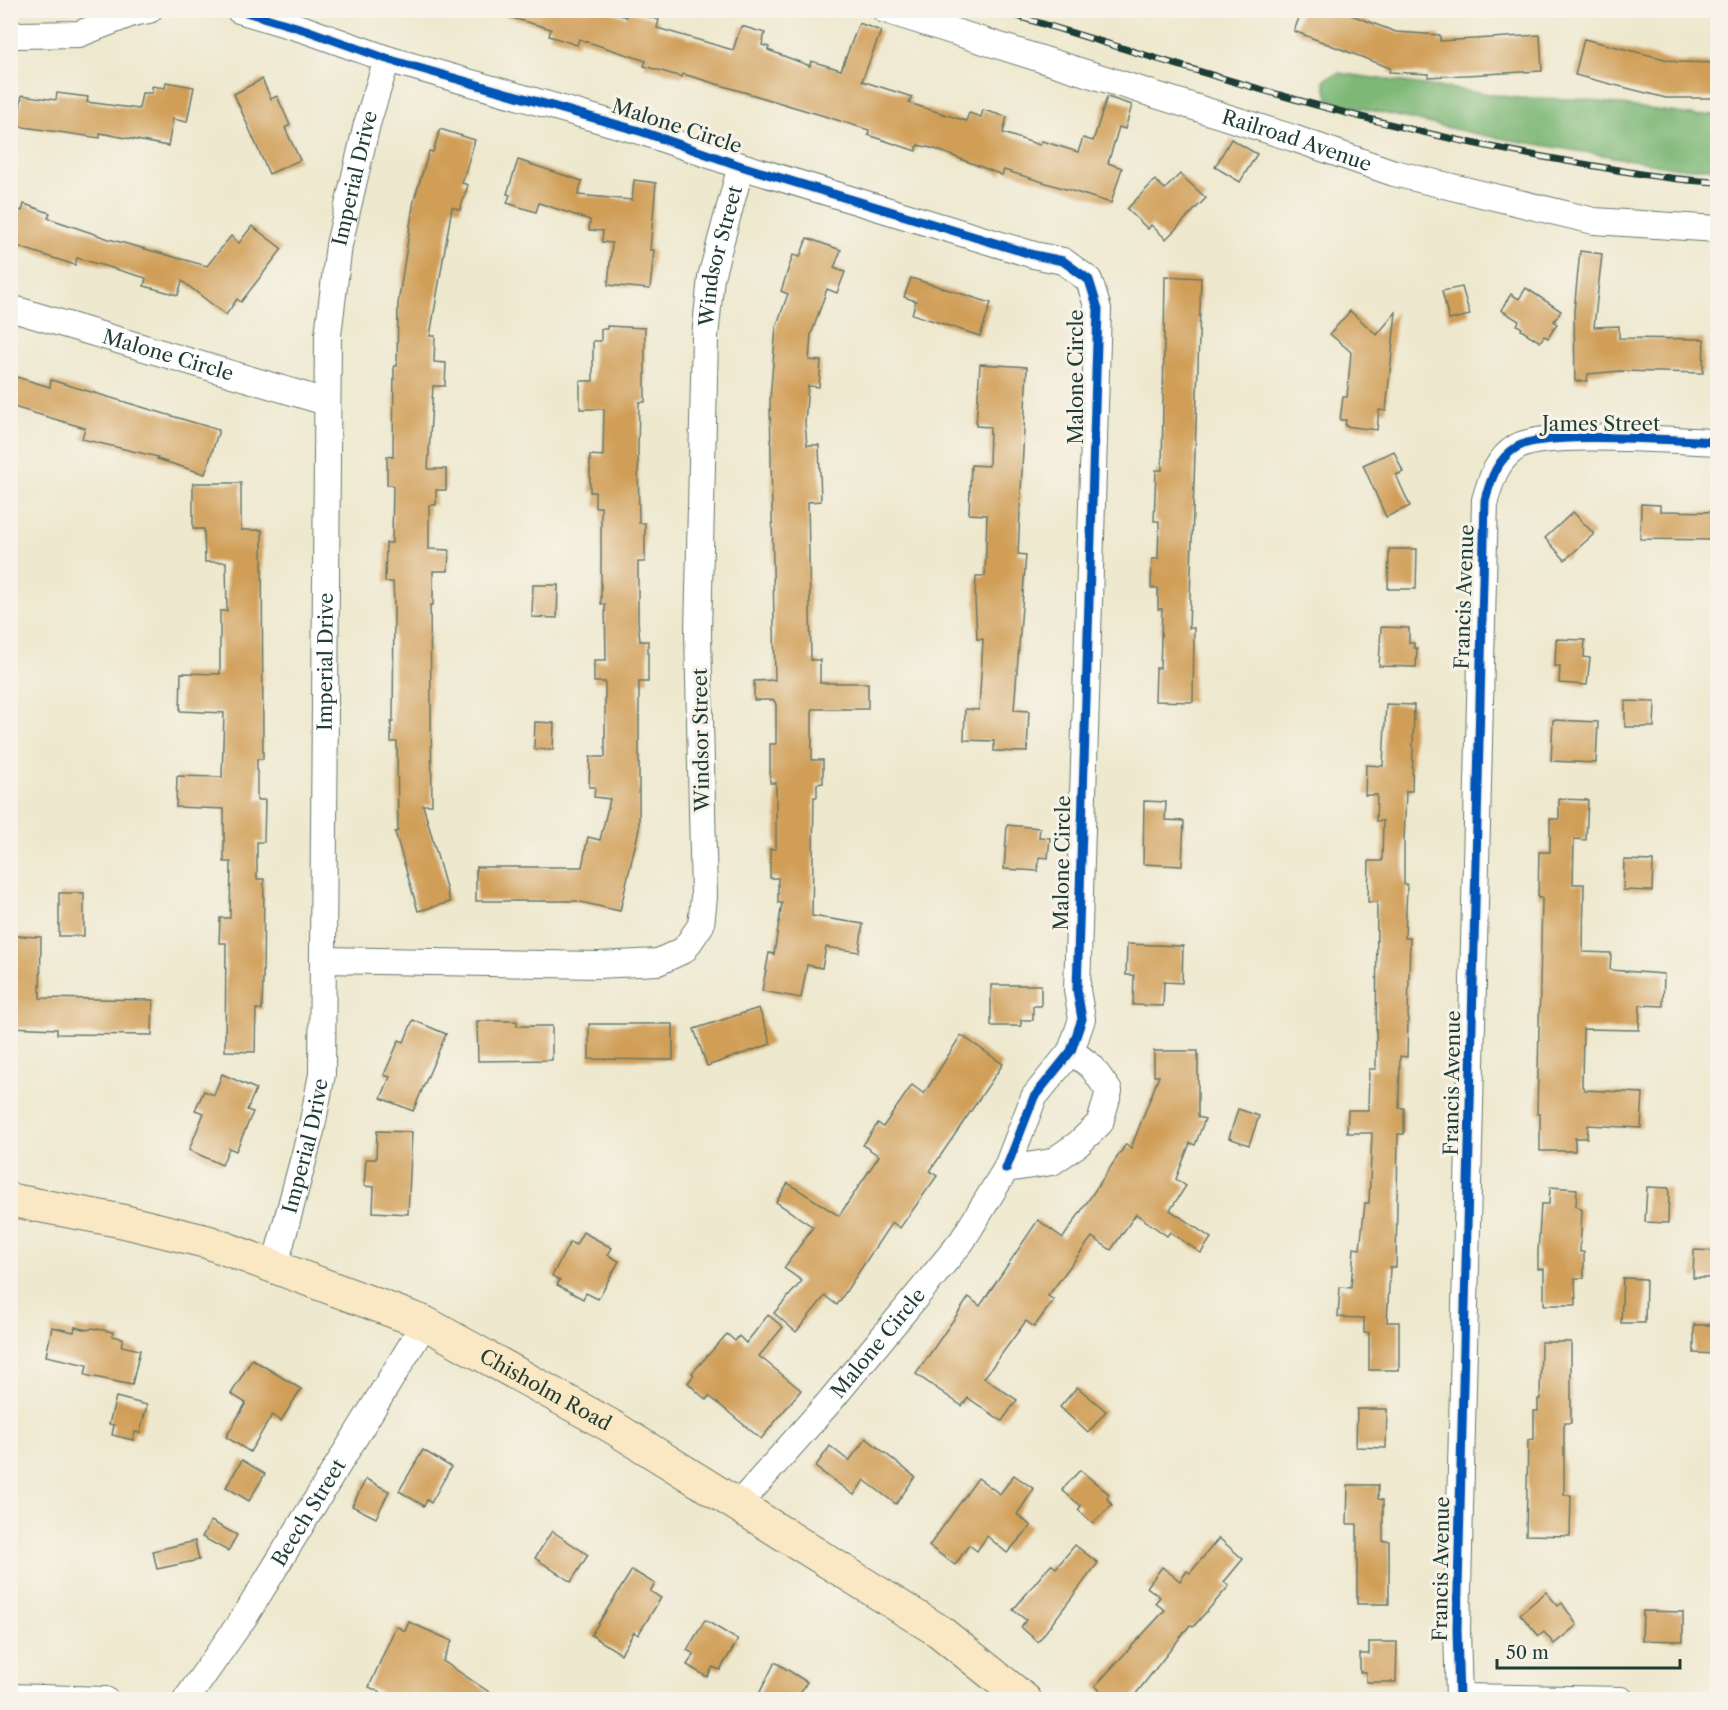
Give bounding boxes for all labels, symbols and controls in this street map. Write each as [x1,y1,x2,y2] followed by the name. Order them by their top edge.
[609,94,745,158] street label: Malone Circle
[1219,105,1375,176] street label: Railroad Avenue
[327,108,382,248] street label: Imperial Drive
[694,183,747,328] street label: Windsor Street
[1064,309,1088,445] street label: Malone Circle
[100,324,236,386] street label: Malone Circle
[1539,412,1660,436] street label: James Street
[1449,524,1479,670] street label: Francis Avenue
[313,593,338,731] street label: Imperial Drive
[688,668,714,813] street label: Windsor Street
[1049,795,1075,931] street label: Malone Circle
[1439,1010,1465,1156] street label: Francis Avenue
[277,1076,333,1216] street label: Imperial Drive
[826,1283,930,1403] street label: Malone Circle
[476,1344,616,1436] street label: Chisholm Road
[267,1455,351,1571] street label: Beech Street
[1428,1496,1454,1642] street label: Francis Avenue
[1497,1632,1680,1670] scale bar
[1506,1642,1549,1664] text: 50 m

